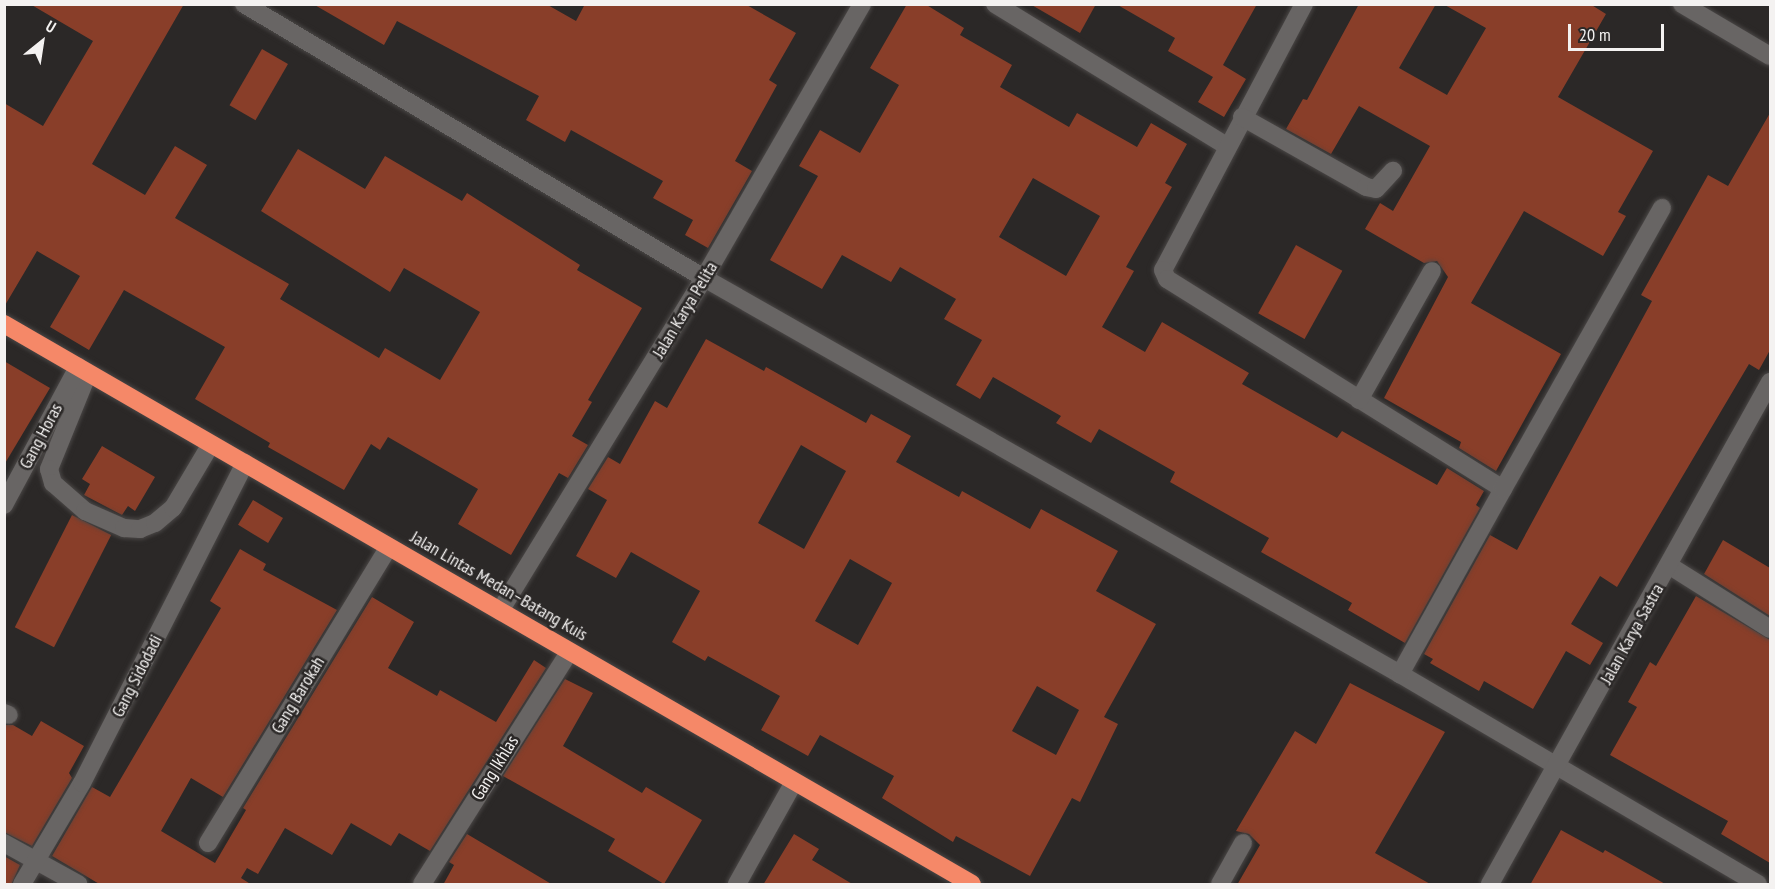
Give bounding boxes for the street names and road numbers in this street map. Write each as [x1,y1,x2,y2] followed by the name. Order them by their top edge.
[648,258,722,362] street label: Jalan Karya Pelita
[15,400,67,472] street label: Gang Horas
[407,526,591,646] street label: Jalan Lintas Medan–Batang Kuis
[1596,580,1668,688] street label: Jalan Karya Sastra
[107,631,167,721] street label: Gang Sidodadi
[267,653,329,737] street label: Gang Barokah
[467,732,523,804] street label: Gang Ikhlas

